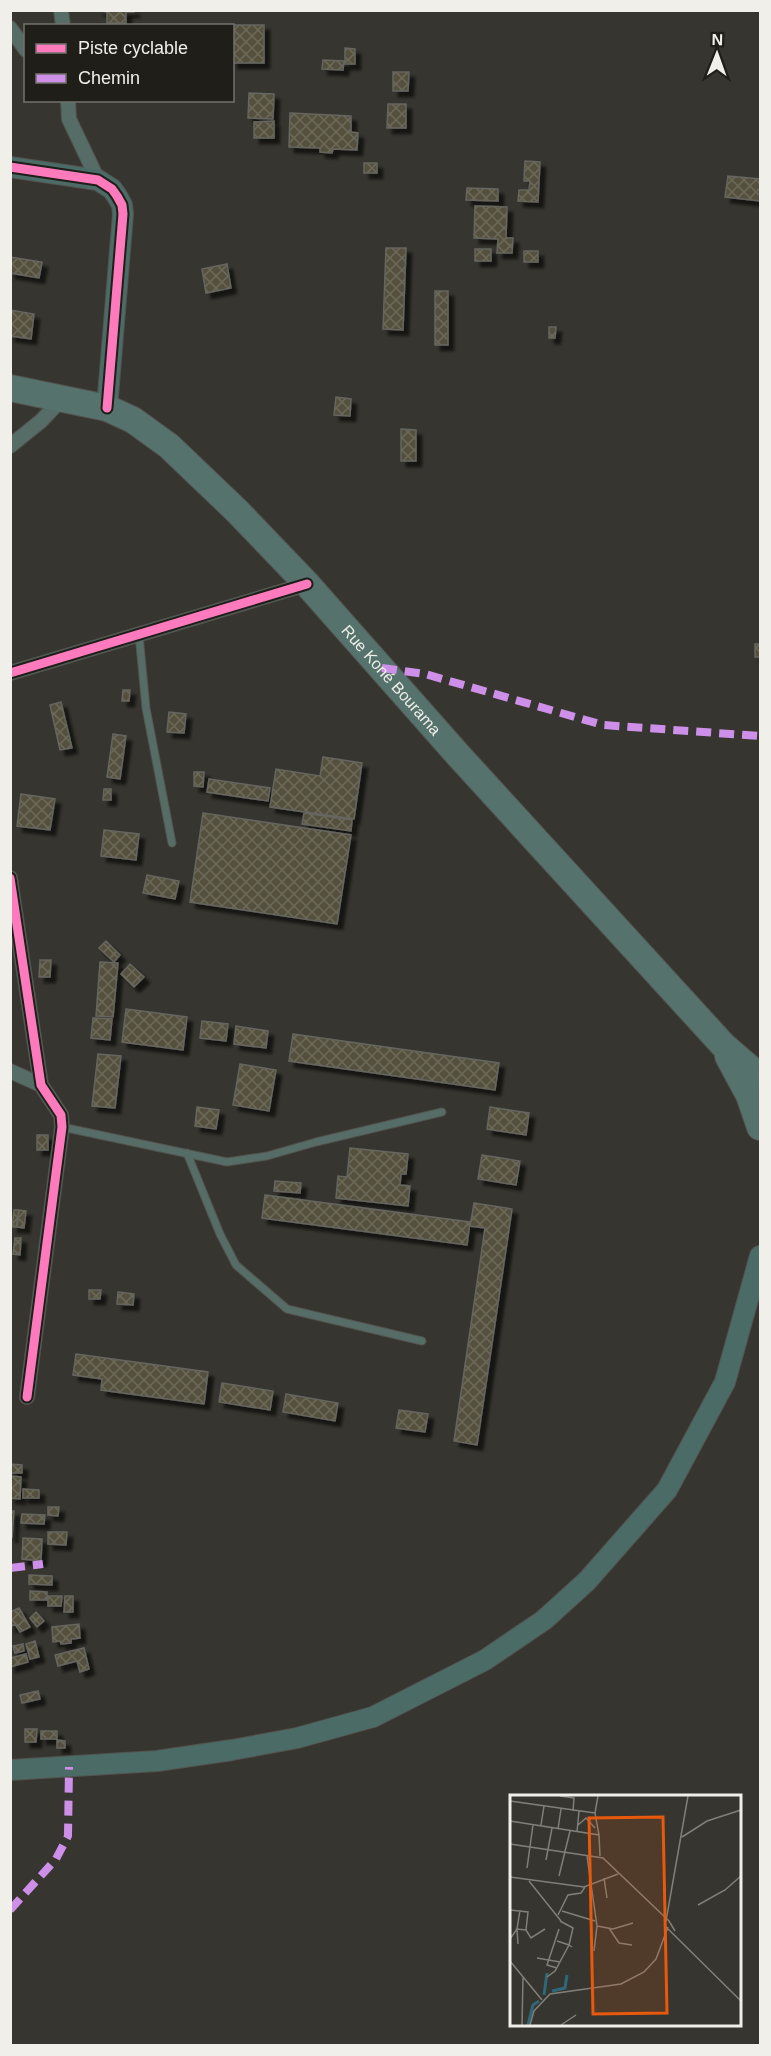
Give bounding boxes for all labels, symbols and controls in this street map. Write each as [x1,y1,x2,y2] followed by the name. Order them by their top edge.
[24,24,234,102] legend
[687,24,747,84] north arrow
[711,31,723,48] text: N
[78,38,188,58] text: Piste cyclable
[78,68,140,88] text: Chemin
[338,622,444,738] street label: Rue Koné Bourama
[510,1795,741,2026] inset map

